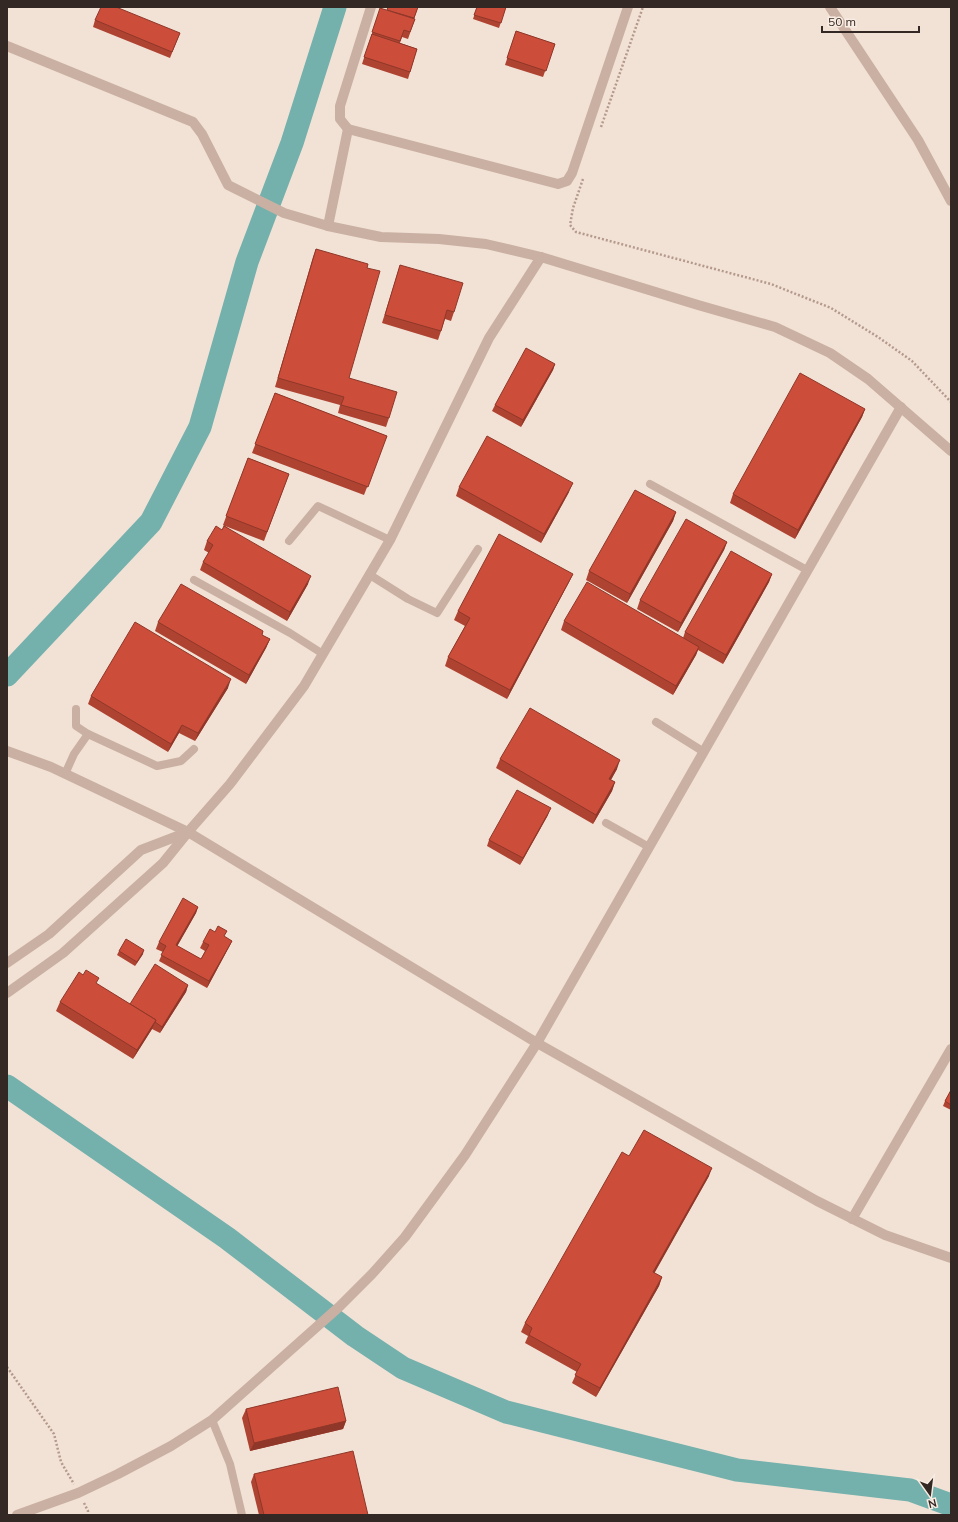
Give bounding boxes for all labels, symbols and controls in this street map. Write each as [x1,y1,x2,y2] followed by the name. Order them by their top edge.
[822,8,919,34] scale bar
[828,14,856,29] text: 50 m
[910,1474,950,1514] north arrow
[927,1496,938,1512] text: N

